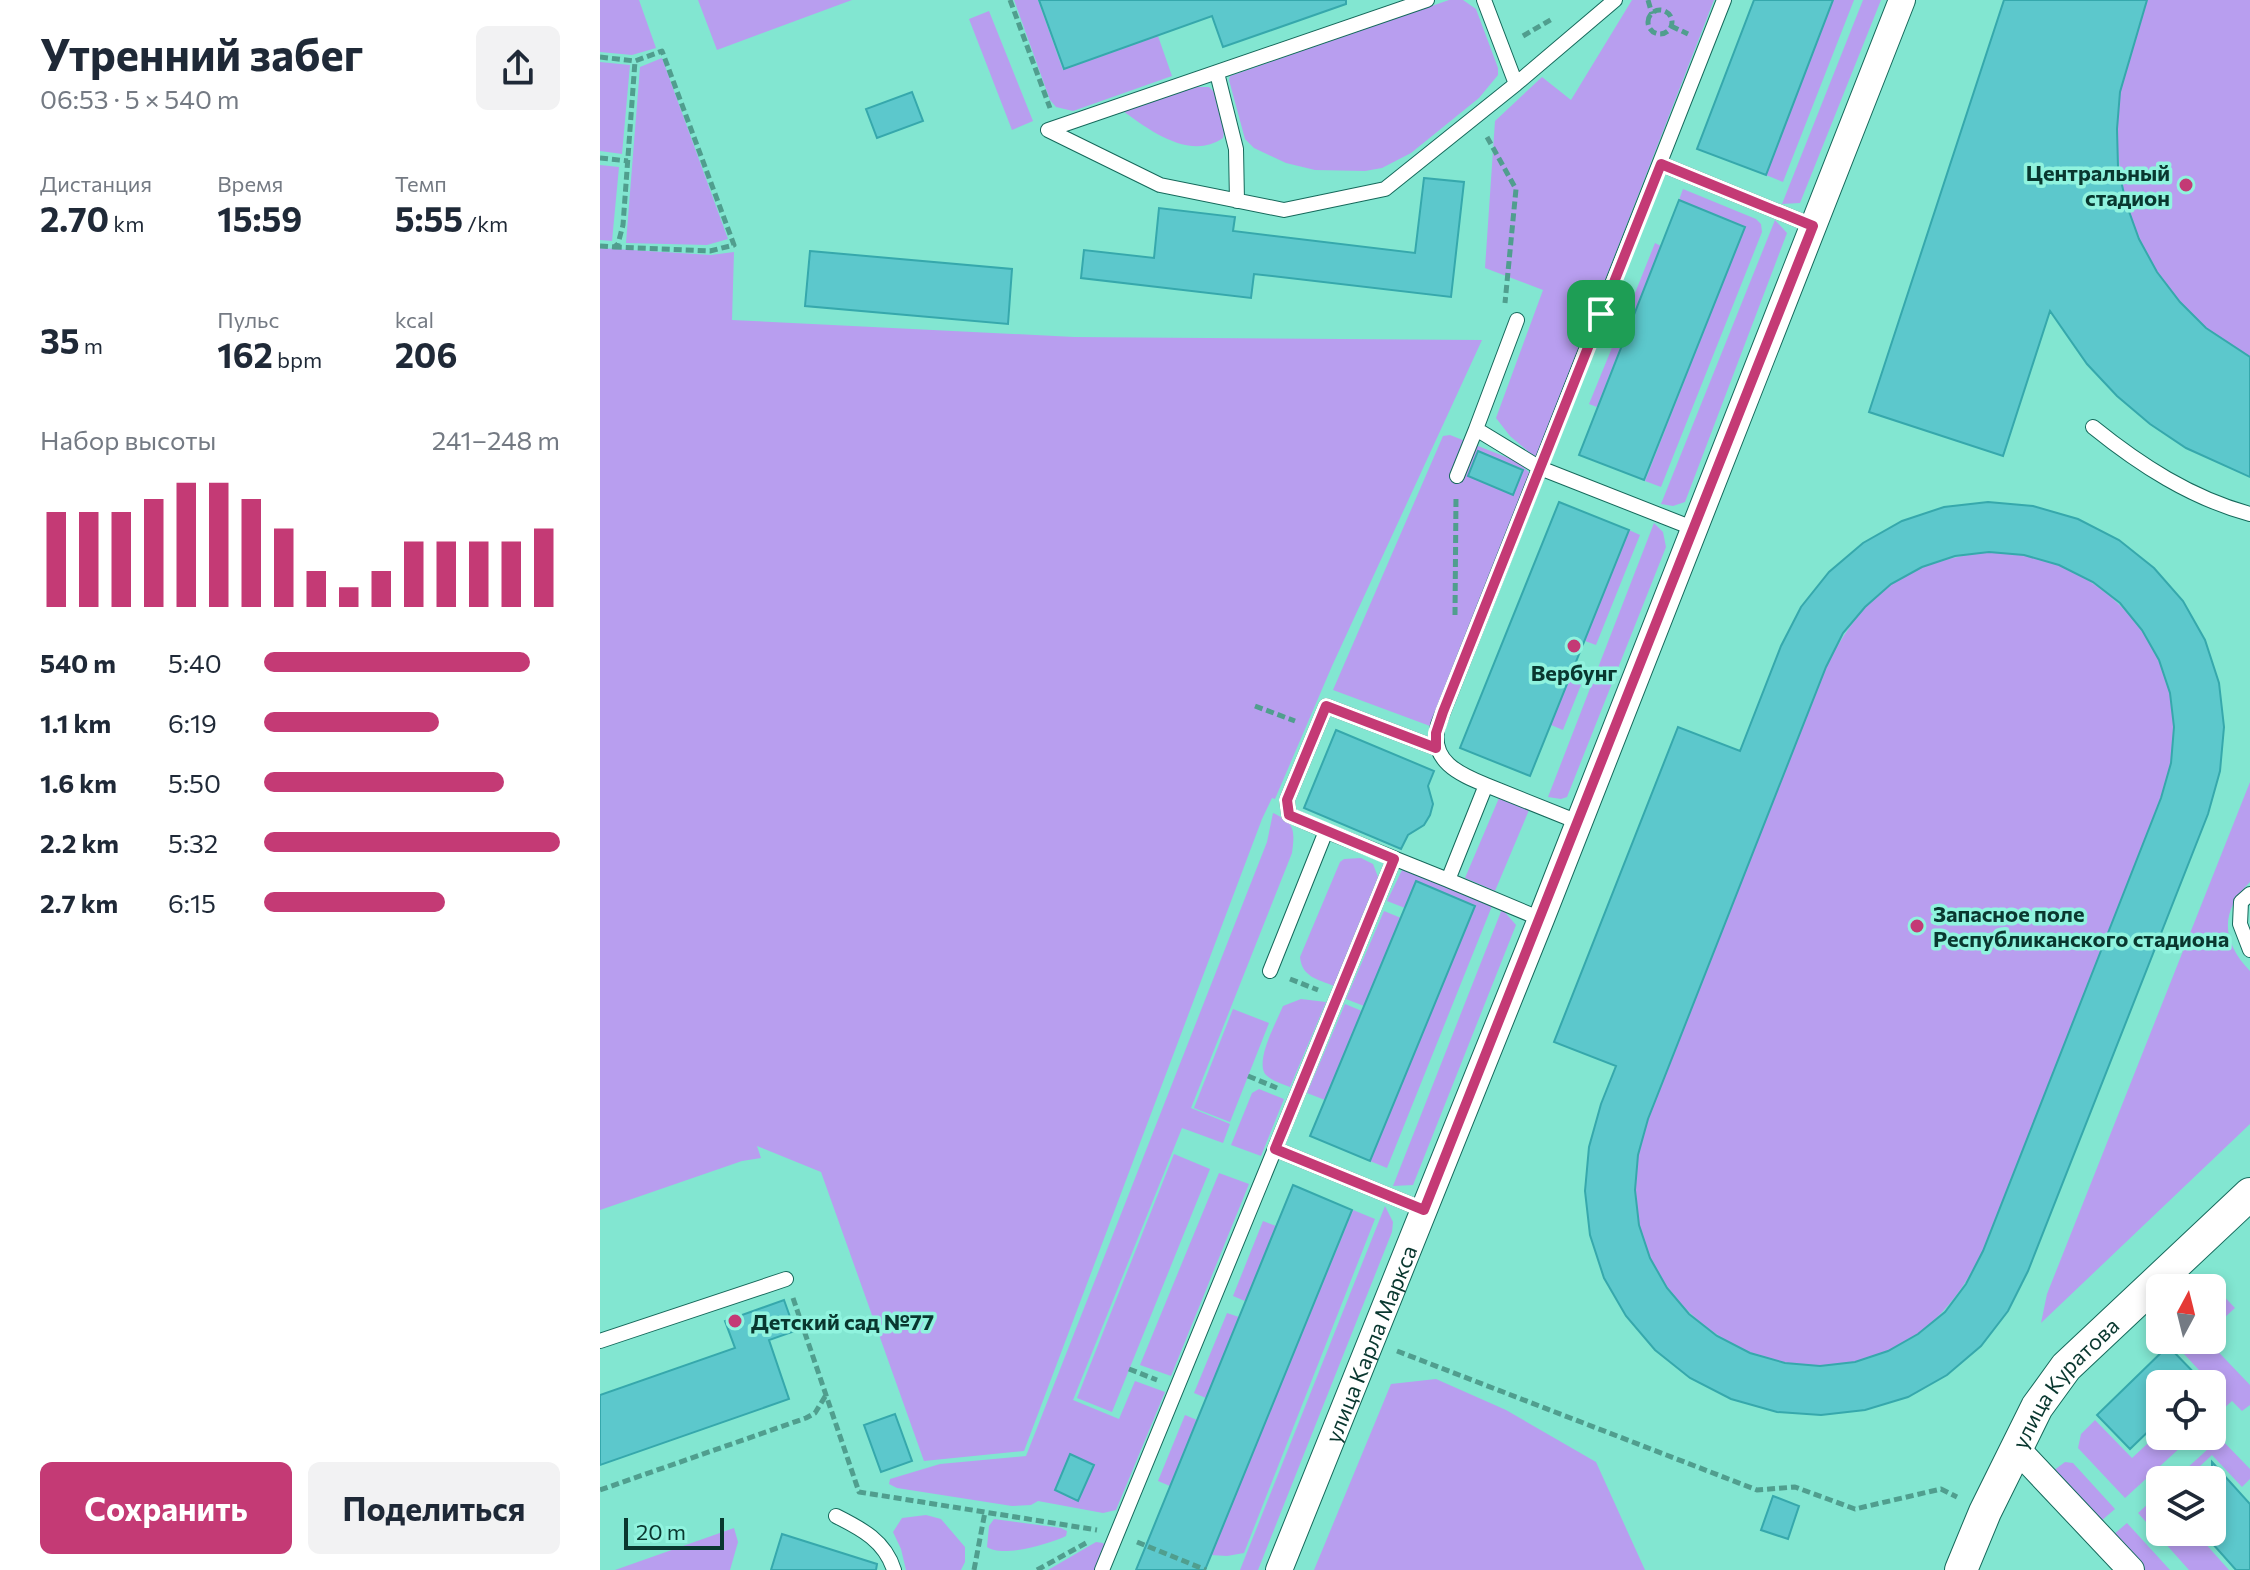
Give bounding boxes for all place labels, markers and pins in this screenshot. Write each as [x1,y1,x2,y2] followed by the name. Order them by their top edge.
[2026,159,2170,211] place label: Центральный стадион
[2177,176,2195,194] marker: Центральный стадион
[1567,280,1635,348] pin
[1565,637,1583,655] marker: Вербунг
[1531,659,1618,686] place label: Вербунг
[1933,900,2229,952] place label: Запасное поле Республиканского стадиона
[1908,917,1926,935] marker: Запасное поле Республиканского стадиона
[751,1308,934,1335] place label: Детский сад №77
[726,1312,744,1330] marker: Детский сад №77

